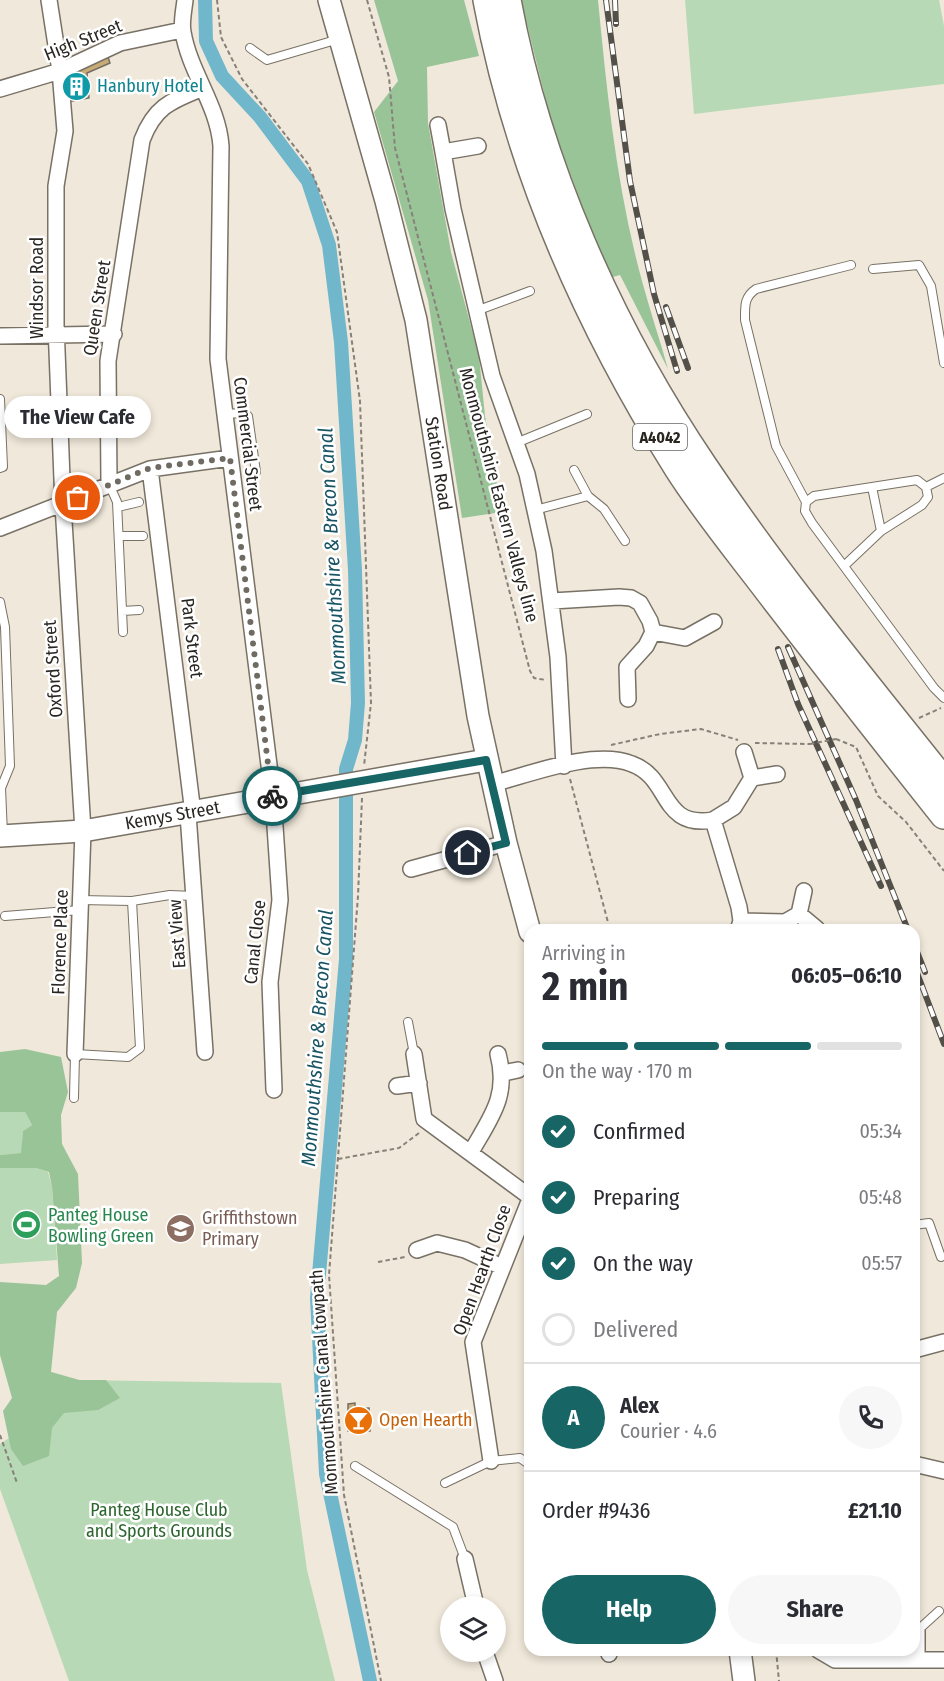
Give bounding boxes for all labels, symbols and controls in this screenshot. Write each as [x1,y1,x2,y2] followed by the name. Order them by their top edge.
[41,14,125,66] street label: High Street
[60,70,92,102] building icon: Hanbury Hotel
[97,75,204,97] place label: Hanbury Hotel
[26,237,48,339] street label: Windsor Road
[79,259,115,357] street label: Queen Street
[454,365,544,625] street label: Monmouthshire Eastern Valleys line
[229,376,267,512] street label: Commercial Street
[4,396,152,438] callout: The View Cafe
[20,405,135,429] text: The View Cafe
[420,415,457,512] street label: Station Road
[633,424,687,450] road number: A4042
[313,427,351,685] water label: Monmouthshire & Brecon Canal
[52,472,103,523] pin
[61,481,94,514] icon: bag
[176,597,208,679] street label: Park Street
[39,619,67,719] street label: Oxford Street
[242,766,302,826] courier
[256,780,289,813] icon: bike
[123,796,222,834] street label: Kemys Street
[442,827,493,878] pin
[451,836,484,869] icon: home
[47,889,73,995] street label: Florence Place
[164,899,190,969] street label: East View
[240,899,270,985] street label: Canal Close
[296,909,338,1167] water label: Monmouthshire & Brecon Canal
[542,941,626,965] text: Arriving in
[791,962,902,989] text: 06:05–06:10
[542,964,628,1010] text: 2 min
[542,1059,693,1083] text: On the way · 170 m
[542,1115,575,1148] icon: check
[593,1118,686,1145] text: Confirmed
[859,1119,902,1143] text: 05:34
[542,1181,575,1214] icon: check
[593,1184,679,1211] text: Preparing
[859,1185,902,1209] text: 05:48
[448,1202,516,1338] street label: Open Hearth Close
[48,1204,154,1247] place label: Panteg House Bowling Green
[202,1207,297,1250] place label: Griffithstown Primary
[11,1209,43,1241] sports icon: Panteg House Bowling Green
[165,1212,197,1244] school or university icon: Griffithstown Primary
[542,1247,575,1280] icon: check
[593,1250,693,1277] text: On the way
[861,1251,902,1275] text: 05:57
[305,1269,343,1495] street label: Monmouthshire Canal towpath
[593,1316,678,1343] text: Delivered
[839,1386,902,1449] button: phone
[620,1392,659,1419] text: Alex
[342,1404,374,1436] bar icon: Open Hearth
[568,1404,579,1431] text: A
[379,1409,473,1431] place label: Open Hearth
[620,1419,717,1443] text: Courier · 4.6
[542,1497,650,1524] text: Order #9436
[848,1497,902,1524] text: £21.10
[86,1499,232,1542] park label: Panteg House Club and Sports Grounds
[542,1575,716,1644] button: Help
[728,1575,902,1644] button: Share
[440,1596,506,1662] map controls
[440,1596,506,1662] button: layers

